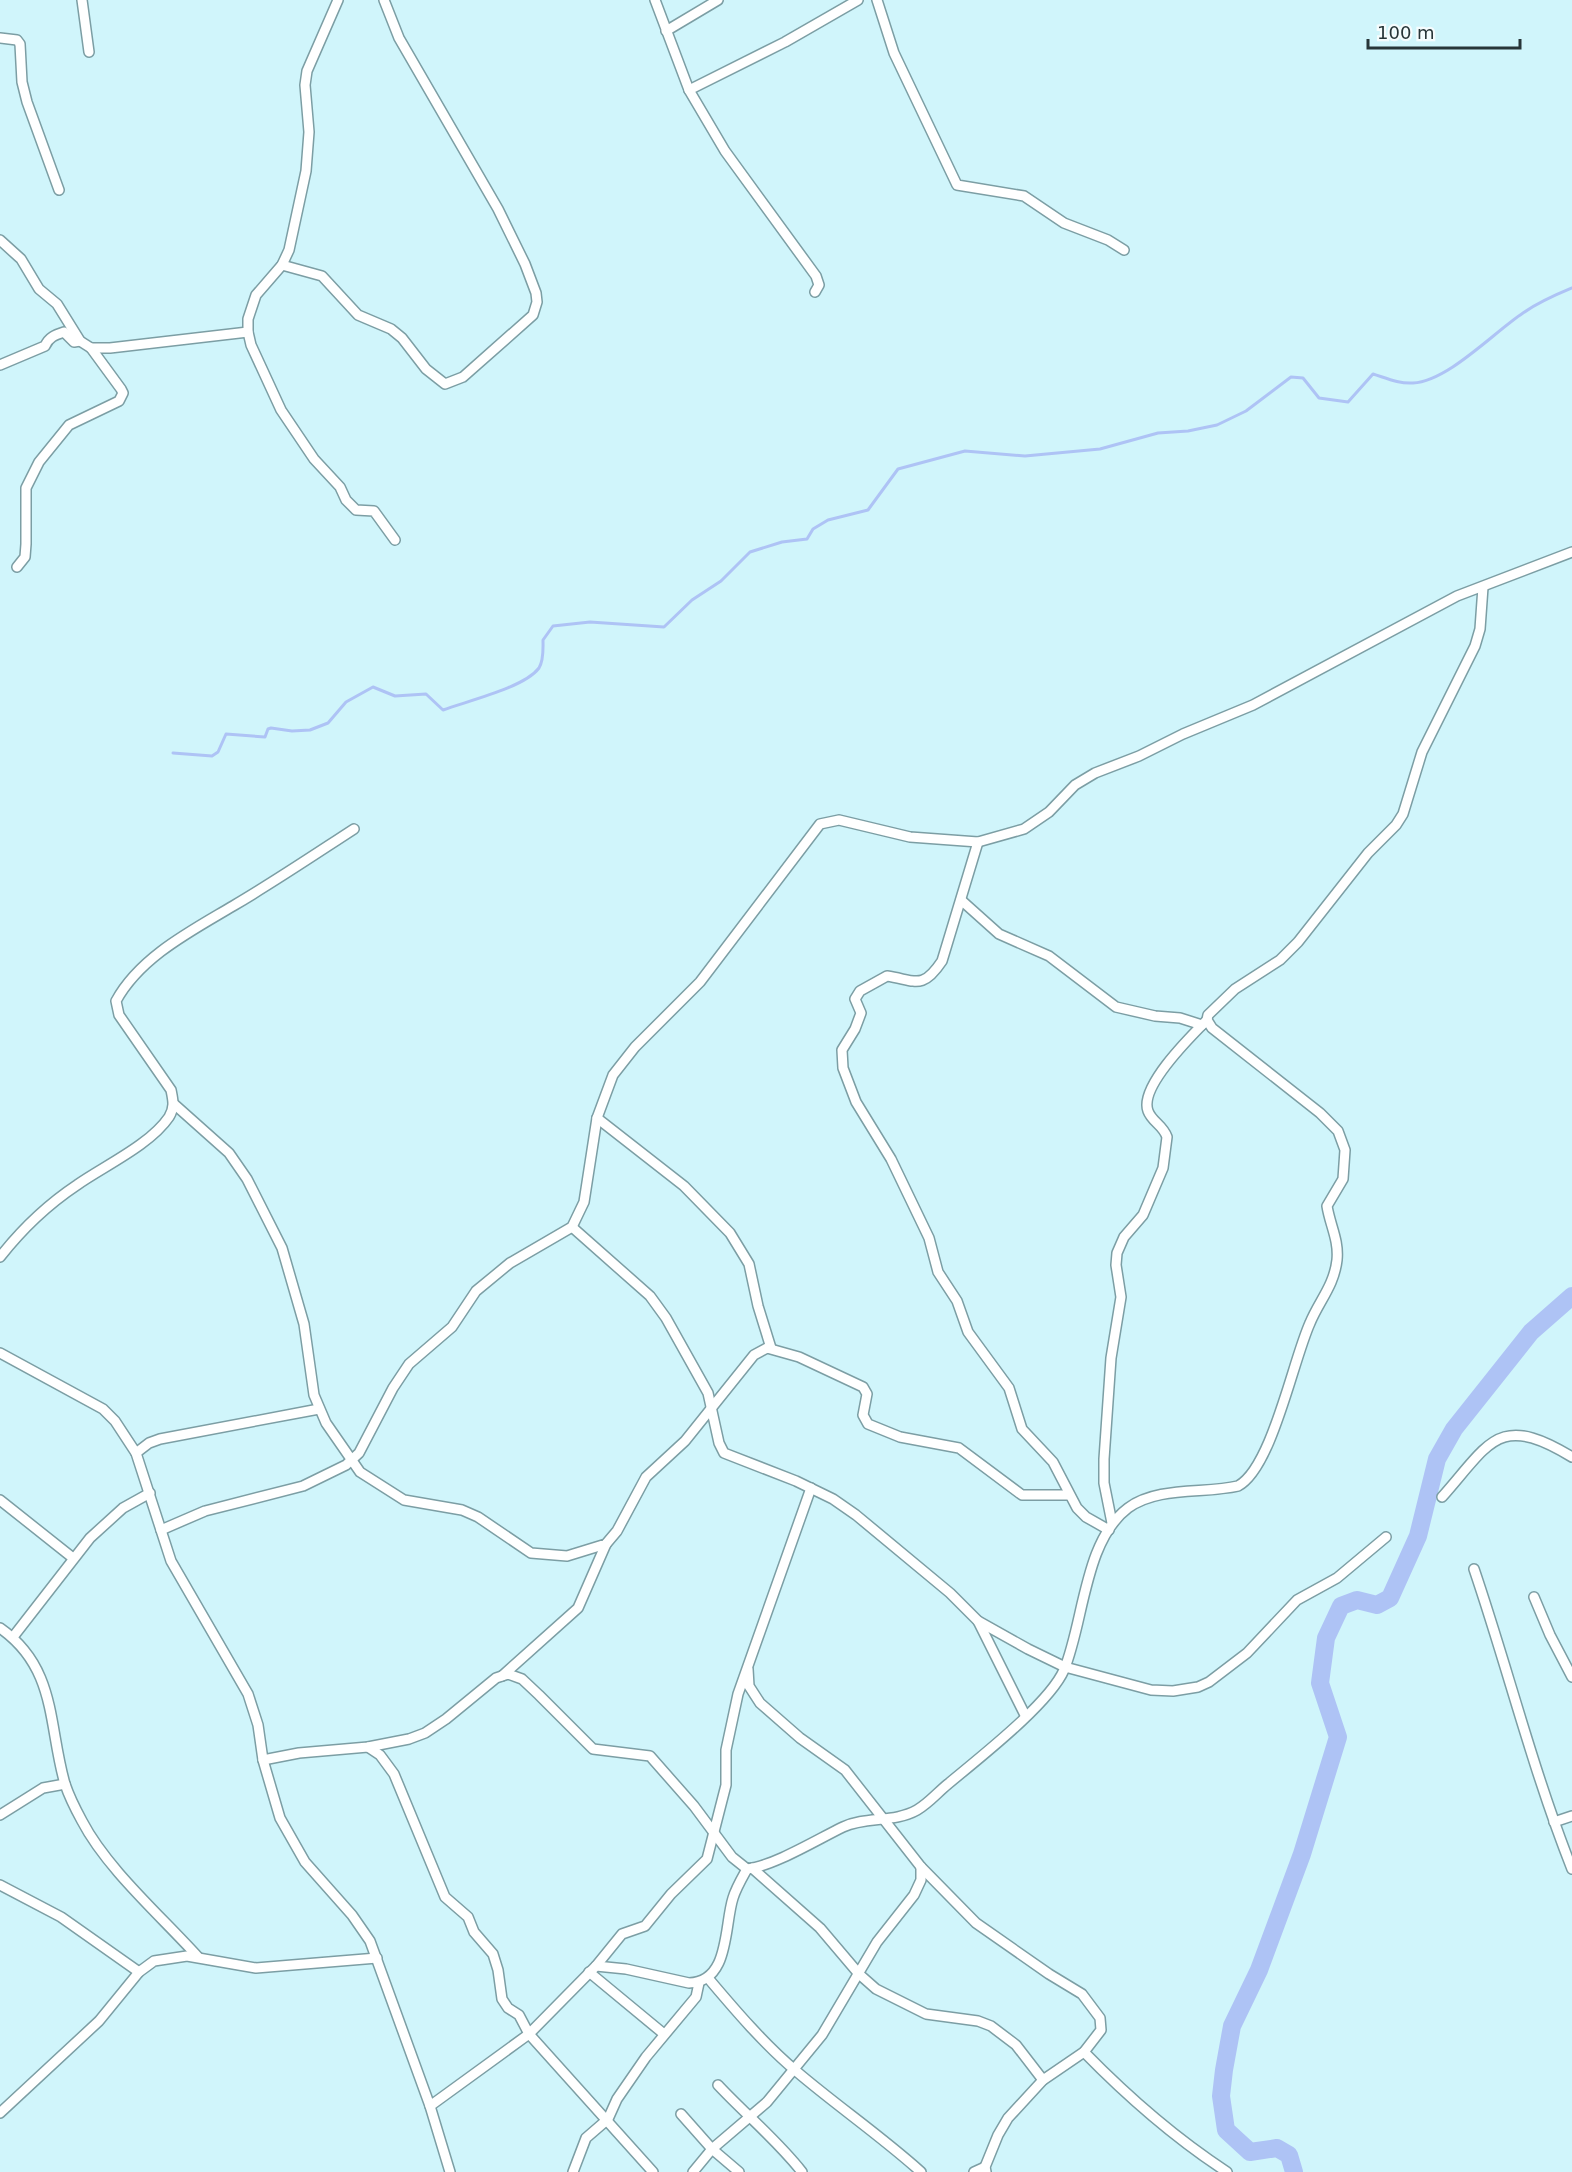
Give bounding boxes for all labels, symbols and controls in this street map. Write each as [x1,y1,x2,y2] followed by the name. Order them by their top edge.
[1368,12,1520,50] scale bar
[1377,22,1435,43] text: 100 m

